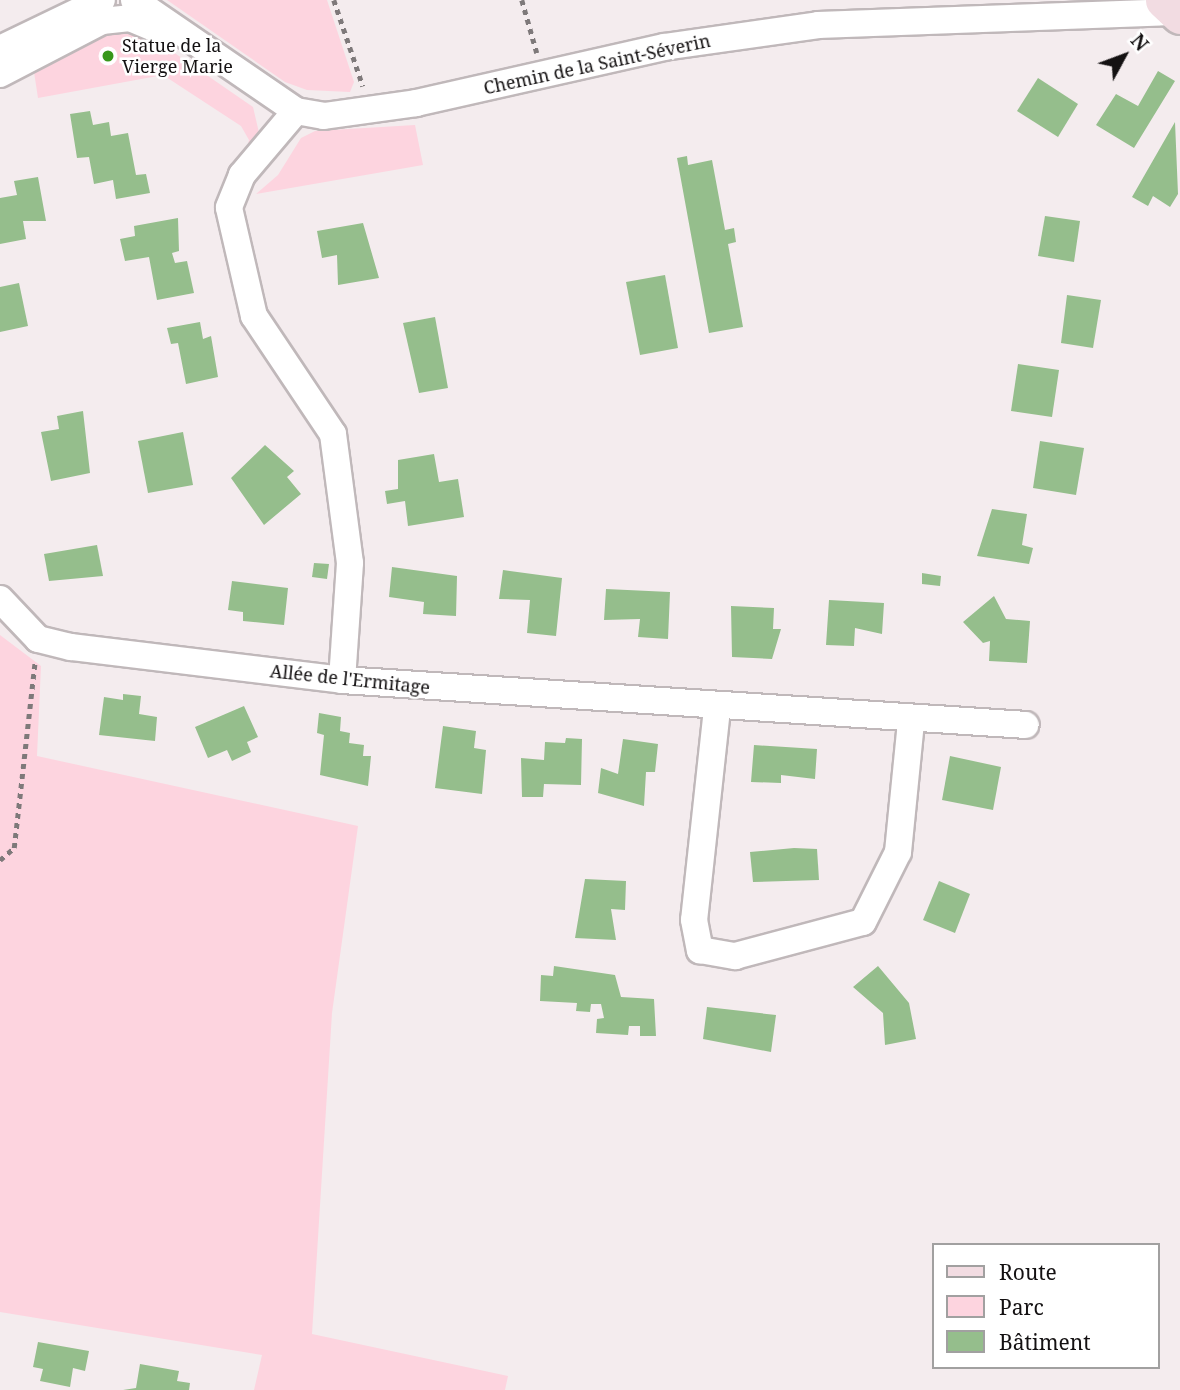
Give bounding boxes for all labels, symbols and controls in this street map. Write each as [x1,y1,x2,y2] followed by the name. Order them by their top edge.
[1089,21,1159,91] north arrow
[1125,28,1155,56] text: N
[482,29,712,99] street label: Chemin de la Saint-Séverin
[122,35,233,78] place label: Statue de la Vierge Marie
[100,48,116,64] marker: Statue de la Vierge Marie
[269,660,431,698] street label: Allée de l'Ermitage
[932,1243,1159,1369] legend
[999,1258,1057,1286] text: Route
[999,1293,1044,1321] text: Parc
[999,1328,1091,1356] text: Bâtiment

